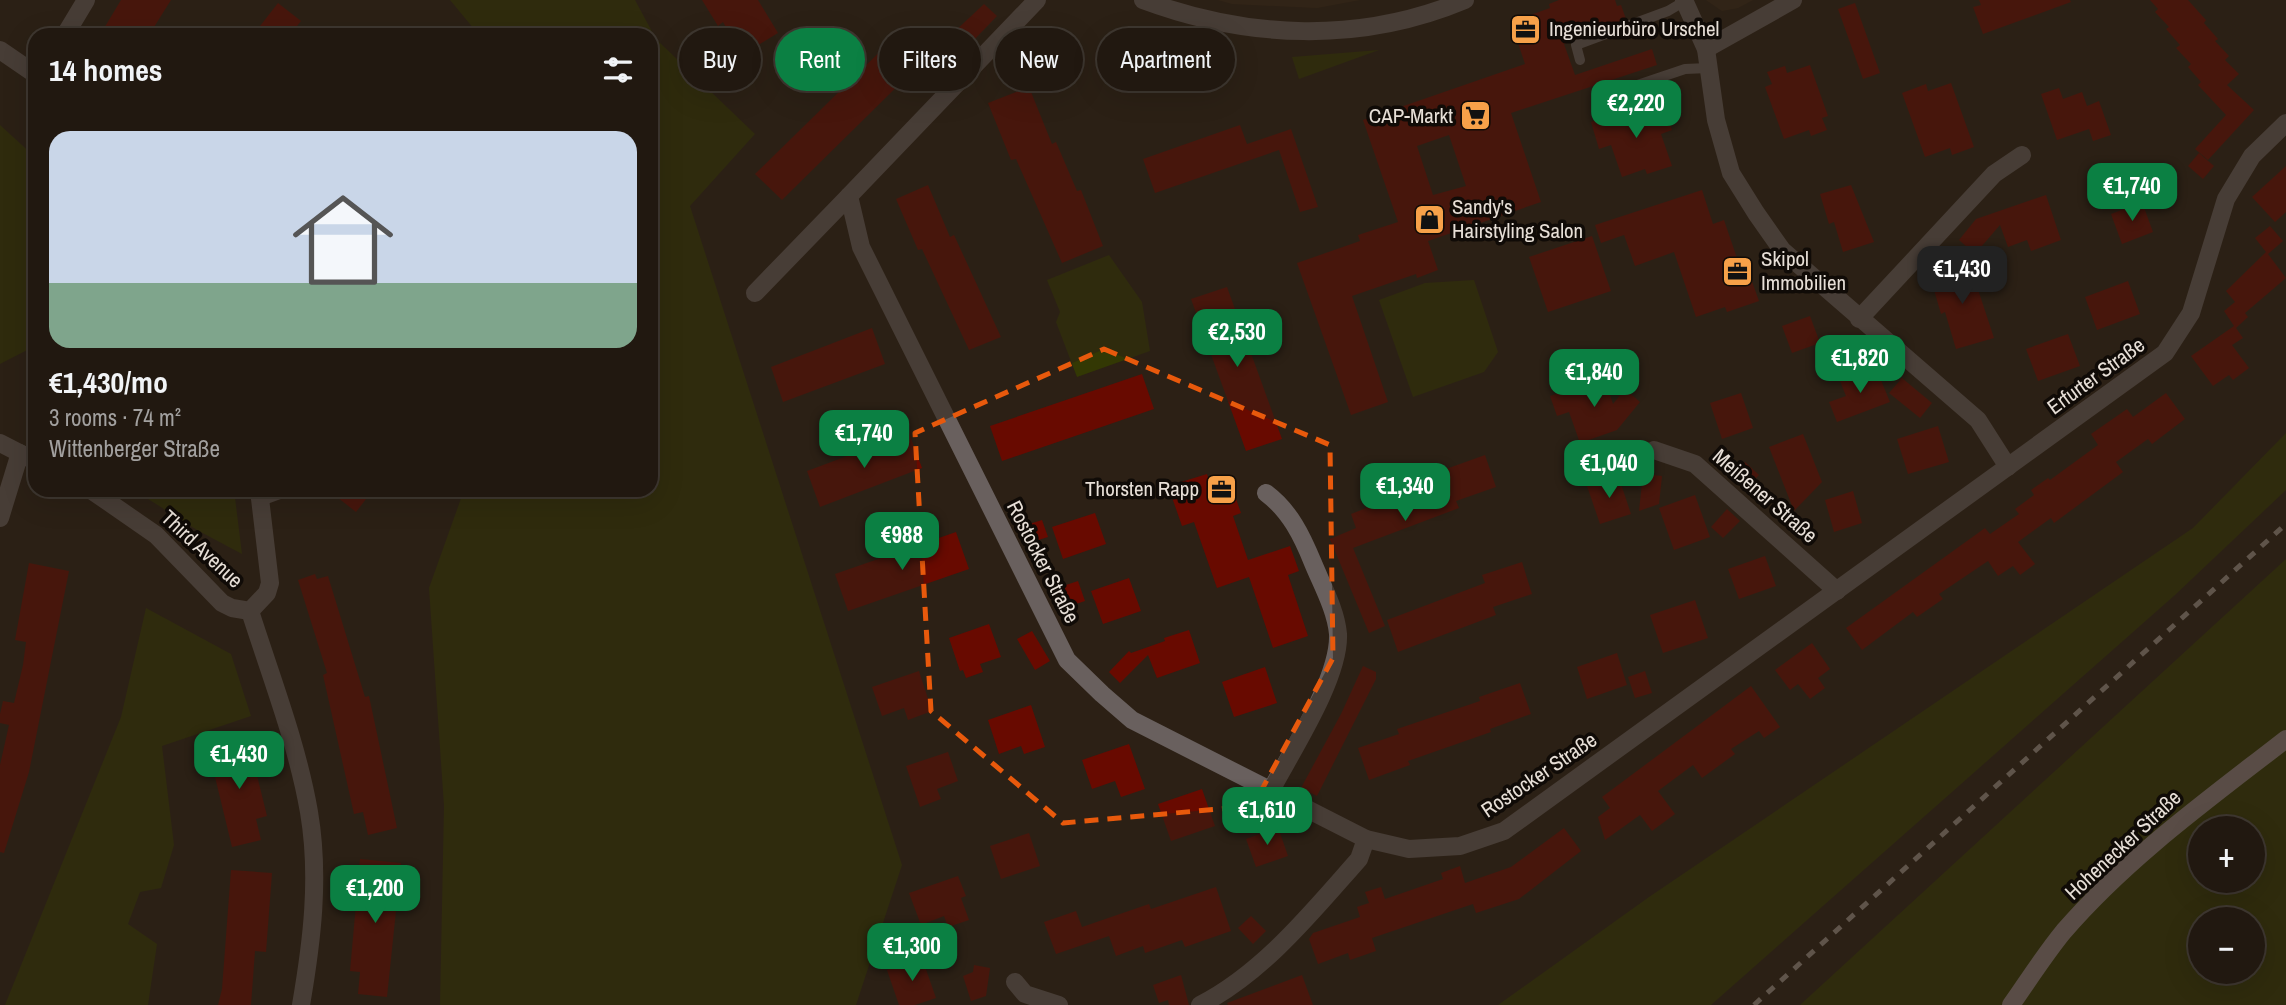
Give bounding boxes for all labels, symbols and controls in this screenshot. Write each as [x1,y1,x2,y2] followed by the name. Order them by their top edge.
[1509,12,1543,46] office icon: Ingenieurbüro Urschel
[1549,14,1719,43] place label: Ingenieurbüro Urschel
[679,28,761,91] chip: Buy
[775,28,865,91] chip: Rent
[879,28,981,91] chip: Filters
[995,28,1083,91] chip: New
[1097,28,1235,91] chip: Apartment
[49,50,163,90] text: 14 homes
[599,51,637,89] icon: filters
[1579,80,1693,140] pin: €2,220
[1607,87,1665,118] text: €2,220
[1459,99,1493,133] supermarket icon: CAP-Markt
[1369,101,1453,130] place label: CAP-Markt
[2075,164,2189,223] pin: €1,740
[2103,170,2161,201] text: €1,740
[280,177,406,303] icon: home
[1452,192,1583,245] place label: Sandy's Hairstyling Salon
[1412,202,1446,236] shop icon: Sandy's Hairstyling Salon
[1761,244,1846,297] place label: Skipol Immobilien
[1905,246,2019,306] pin: €1,430
[1933,253,1991,284] text: €1,430
[1721,254,1755,288] office icon: Skipol Immobilien
[1180,310,1294,369] pin: €2,530
[1208,316,1266,347] text: €2,530
[2041,330,2150,421] street label: Erfurter Straße
[1803,336,1917,395] pin: €1,820
[1831,342,1889,373] text: €1,820
[1537,350,1651,409] pin: €1,840
[1565,356,1623,387] text: €1,840
[49,362,168,402] text: €1,430/mo
[49,402,181,433] text: 3 rooms · 74 m²
[807,410,921,470] pin: €1,740
[835,417,893,448] text: €1,740
[49,433,220,464] text: Wittenberger Straße
[1552,440,1666,500] pin: €1,040
[1707,442,1824,549] street label: Meißener Straße
[1580,447,1638,478] text: €1,040
[1348,463,1462,523] pin: €1,340
[1376,470,1434,501] text: €1,340
[1205,472,1239,506] office icon: Thorsten Rapp
[1085,474,1199,503] place label: Thorsten Rapp
[1000,495,1087,628] street label: Rostocker Straße
[155,503,250,594] street label: Third Avenue
[861,512,943,572] pin: €988
[881,519,923,550] text: €988
[1475,725,1602,824] street label: Rostocker Straße
[182,732,296,791] pin: €1,430
[210,738,268,769] text: €1,430
[2058,783,2187,906] street label: Hohenecker Straße
[1210,788,1324,847] pin: €1,610
[1238,794,1296,825] text: €1,610
[2188,816,2265,984] map controls
[2188,816,2265,893] button: +
[318,866,432,925] pin: €1,200
[346,872,404,903] text: €1,200
[2188,907,2265,984] button: −
[855,923,969,983] pin: €1,300
[883,930,941,961] text: €1,300

